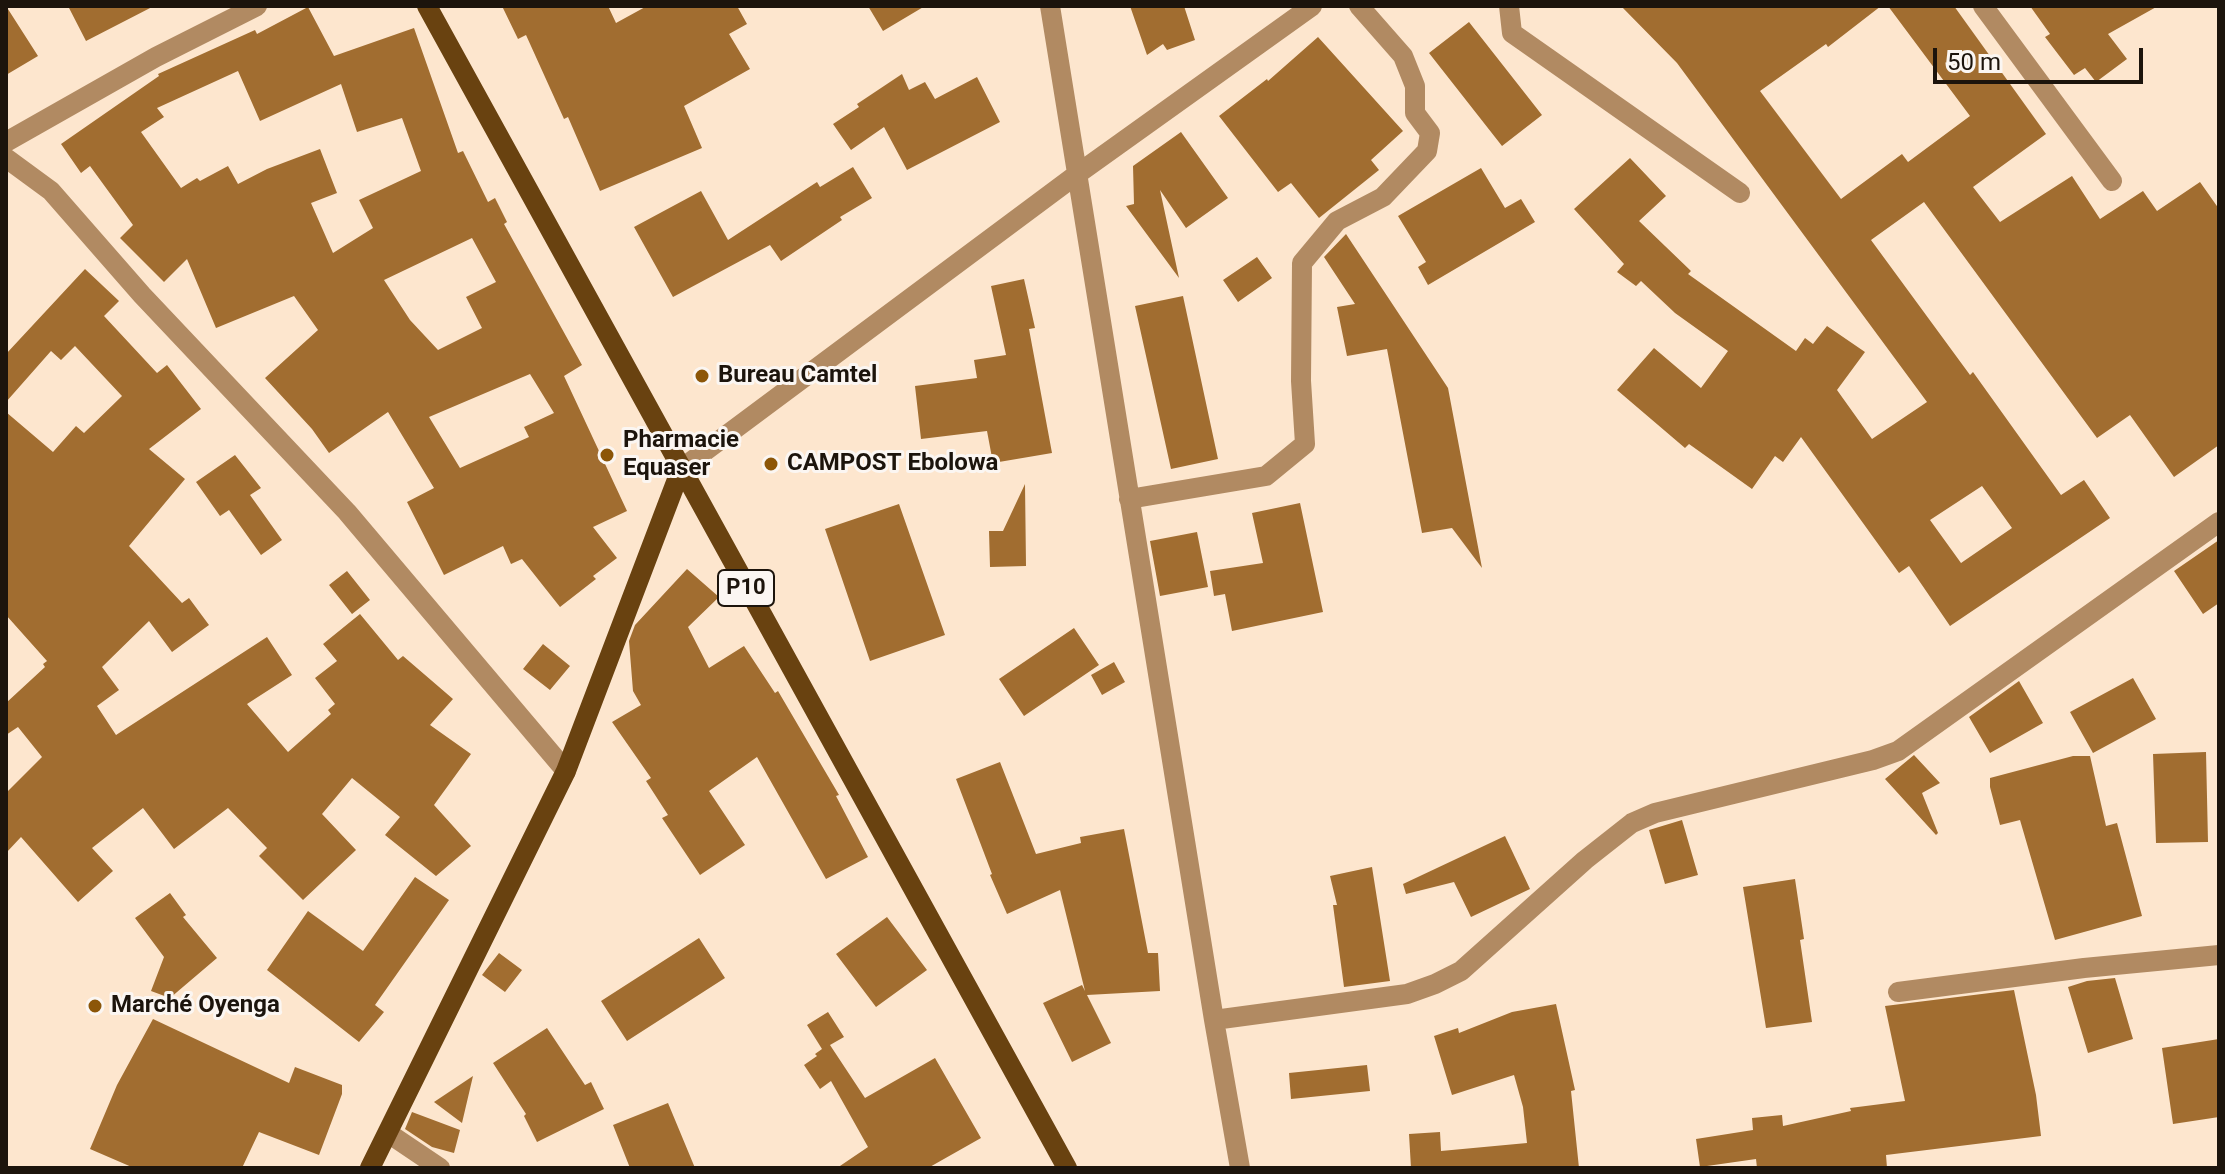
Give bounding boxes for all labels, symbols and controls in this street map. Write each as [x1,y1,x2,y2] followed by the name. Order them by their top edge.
[1937,32,2147,82] scale bar
[1947,48,2001,76] text: 50 m
[718,362,877,390] place label: Bureau Camtel
[693,367,711,385] marker: Bureau Camtel
[623,427,739,483] place label: Pharmacie Equaser
[598,446,616,464] marker: Pharmacie Equaser
[787,450,998,478] place label: CAMPOST Ebolowa
[762,455,780,473] marker: CAMPOST Ebolowa
[718,570,774,606] road number: P10
[111,992,280,1020] place label: Marché Oyenga
[86,997,104,1015] marker: Marché Oyenga

